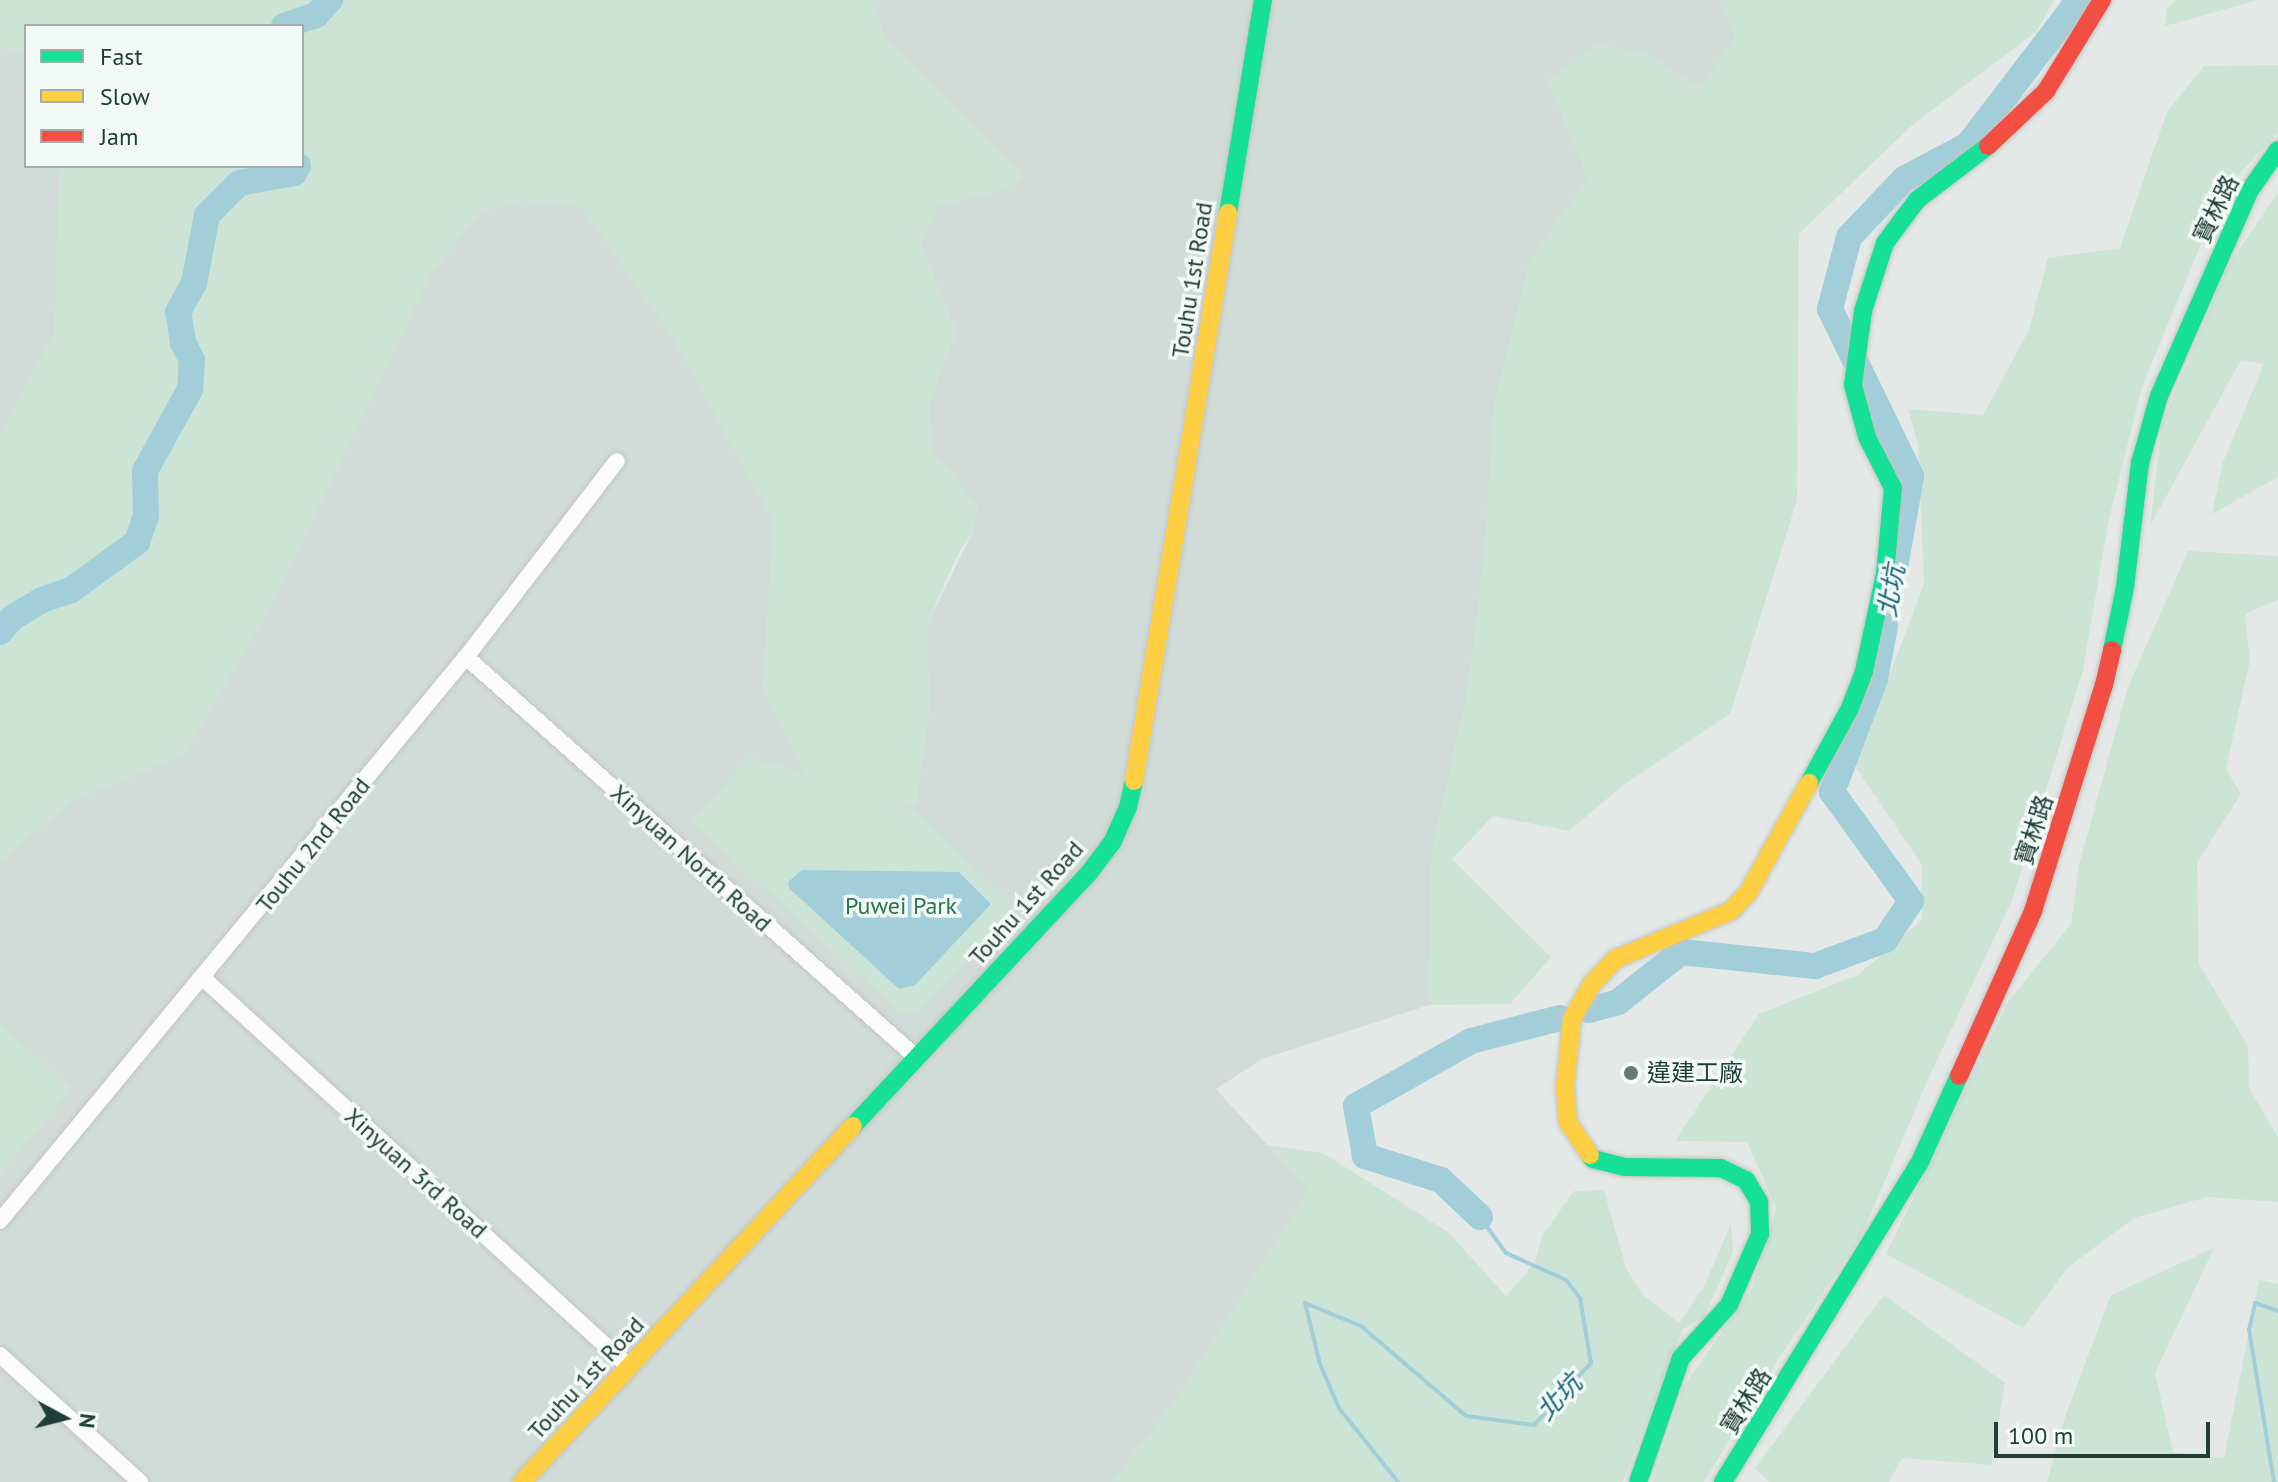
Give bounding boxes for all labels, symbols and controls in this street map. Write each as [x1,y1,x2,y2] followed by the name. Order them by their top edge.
[24,24,304,168] legend
[100,41,143,72] text: Fast
[100,81,150,112] text: Slow
[100,121,138,152] text: Jam
[2187,170,2245,248] street label: 寶林路
[1165,200,1219,360] street label: Touhu 1st Road
[1871,563,1911,619] water label: 北坑
[250,772,376,918] street label: Touhu 2nd Road
[605,778,777,938] street label: Xinyuan North Road
[2009,791,2059,869] street label: 寶林路
[963,835,1089,971] street label: Touhu 1st Road
[845,892,957,920] park label: Puwei Park
[1647,1059,1743,1087] place label: 違建工廠
[1622,1064,1640,1082] marker: 違建工廠
[339,1102,493,1244] street label: Xinyuan 3rd Road
[522,1311,650,1445] street label: Touhu 1st Road
[1715,1363,1777,1439] street label: 寶林路
[1530,1367,1588,1427] water label: 北坑
[24,1378,104,1458] north arrow
[1998,1406,2214,1456] scale bar
[73,1412,103,1430] text: N
[2008,1420,2073,1451] text: 100 m

